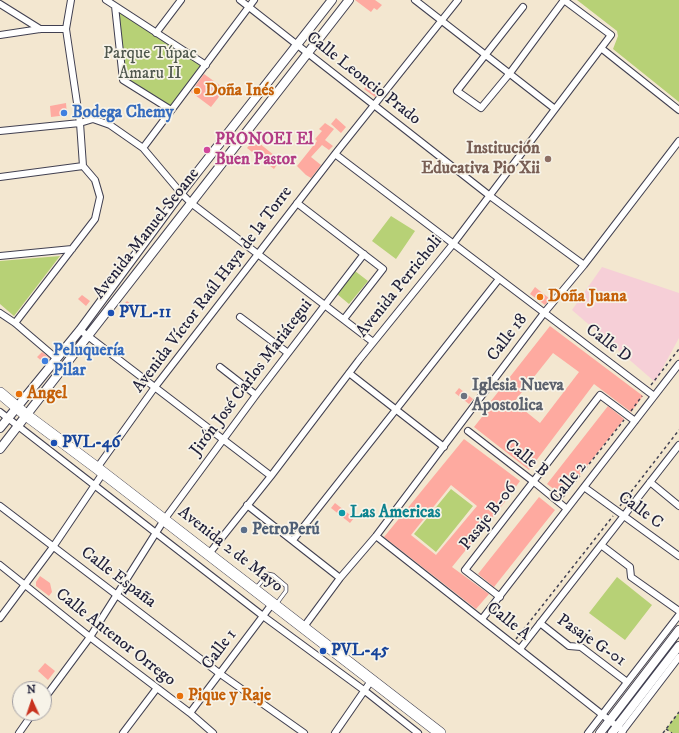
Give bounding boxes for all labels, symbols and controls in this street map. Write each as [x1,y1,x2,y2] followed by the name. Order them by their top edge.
[302,28,424,130] street label: Calle Leoncio Prado
[103,44,197,84] park label: Parque Túpac Amaru II
[205,81,274,101] place label: Doña Inés
[192,86,202,96] marker: Doña Inés
[72,103,174,123] place label: Bodega Chemy
[59,108,69,118] marker: Bodega Chemy
[215,130,313,170] place label: PRONOEI El Buen Pastor
[421,139,540,179] place label: Institución Educativa Pio Xii
[202,145,212,155] marker: PRONOEI El Buen Pastor
[543,154,553,164] marker: Institución Educativa Pio Xii
[90,165,204,303] street label: Avenida Manuel Seoane
[129,183,297,397] street label: Avenida Víctor Raúl Haya de la Torre
[353,232,447,342] street label: Avenida Perricholi
[548,287,627,307] place label: Doña Juana
[535,292,545,302] marker: Doña Juana
[187,296,317,460] street label: Jirón José Carlos Mariátegui
[119,303,171,323] place label: PVL-11
[106,308,116,318] marker: PVL-11
[484,310,532,366] street label: Calle 18
[581,320,635,368] street label: Calle D
[53,341,125,381] place label: Peluquería Pilar
[40,356,50,366] marker: Peluquería Pilar
[472,376,564,416] place label: Iglesia Nueva Apostolica
[27,384,67,404] place label: Angel
[14,389,24,399] marker: Angel
[459,391,469,401] marker: Iglesia Nueva Apostolica
[62,433,120,453] place label: PVL-46
[500,436,552,482] street label: Calle B
[49,438,59,448] marker: PVL-46
[546,458,592,508] street label: Calle 2
[456,479,522,555] street label: Pasaje B-06
[614,488,666,534] street label: Calle C
[173,503,287,597] street label: Avenida 2 de Mayo
[350,503,440,523] place label: Las Americas
[337,508,347,518] marker: Las Americas
[252,520,320,540] place label: PetroPerú
[239,525,249,535] marker: PetroPerú
[76,543,160,613] street label: Calle España
[51,585,179,691] street label: Calle Antenor Orrego
[482,599,534,645] street label: Calle A
[553,610,629,672] street label: Pasaje G-01
[198,626,242,674] street label: Calle 1
[331,641,389,661] place label: PVL-45
[318,646,328,656] marker: PVL-45
[12,681,52,721] north arrow
[27,683,36,697] text: N
[188,686,271,706] place label: Pique y Raje
[175,691,185,701] marker: Pique y Raje

